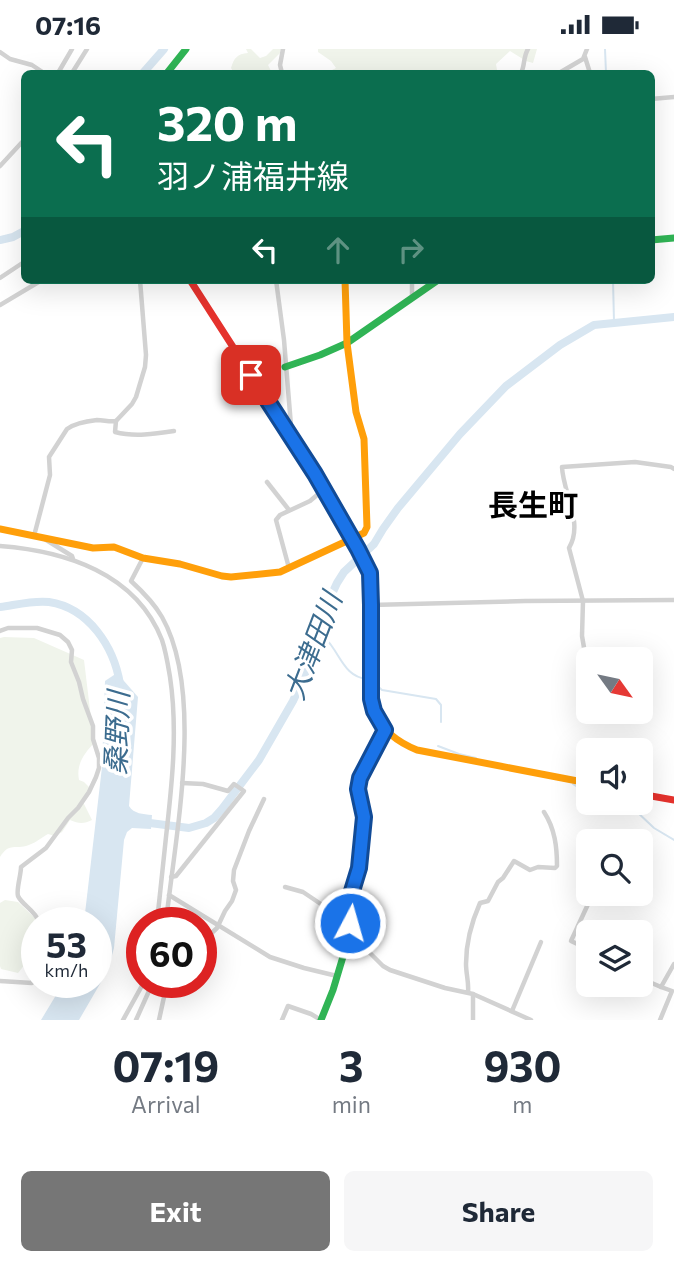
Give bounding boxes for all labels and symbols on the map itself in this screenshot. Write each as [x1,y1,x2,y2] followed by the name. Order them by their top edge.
[221,345,281,405] pin
[488,485,578,522] district label: 長生町
[276,584,349,704] water label: 大津田川
[576,647,653,725] north arrow
[98,687,135,776] water label: 桑野川
[313,886,387,960] position arrow
[126,907,217,998] speed limit sign: 60

